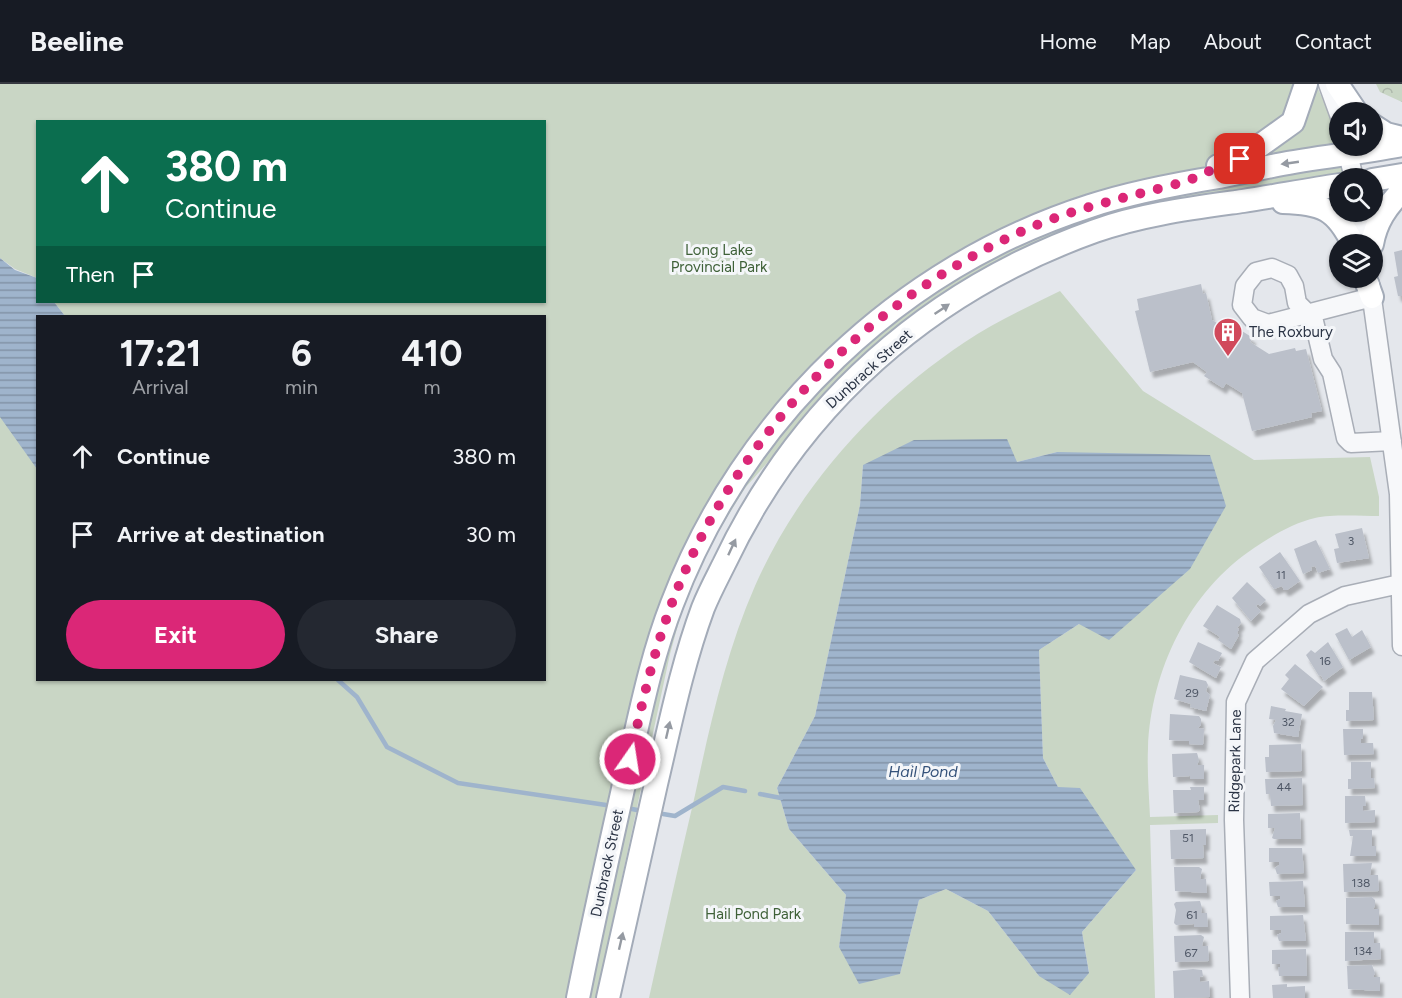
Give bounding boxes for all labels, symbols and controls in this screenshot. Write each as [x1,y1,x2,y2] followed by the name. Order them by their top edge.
[30,24,124,58] text: Beeline
[1040,29,1097,54] text: Home
[1130,29,1171,54] text: Map
[1204,29,1262,54] text: About
[1295,29,1372,54] text: Contact
[1329,102,1383,288] map controls
[1329,102,1383,156] button: sound
[1214,133,1265,184] pin
[165,141,288,192] text: 380 m
[1223,142,1256,175] icon: arrive
[66,144,144,222] icon: ahead
[1281,158,1300,168] one-way arrow
[1329,168,1383,222] button: search
[165,192,277,225] text: Continue
[1329,234,1383,288] button: layers
[671,241,768,276] park label: Long Lake Provincial Park
[127,258,160,291] icon: arrive
[66,261,115,288] text: Then
[933,303,949,315] one-way arrow
[1212,316,1244,358] building icon: The Roxbury
[1249,323,1333,341] place label: The Roxbury
[822,325,916,412] street label: Dunbrack Street
[119,332,202,375] text: 17:21
[291,332,312,375] text: 6
[401,332,463,375] text: 410
[132,375,189,399] text: Arrival
[285,375,318,399] text: min
[423,375,440,399] text: m
[66,440,99,473] icon: ahead
[117,443,210,470] text: Continue
[452,443,516,470] text: 380 m
[66,518,99,551] icon: arrive
[117,521,325,548] text: Arrive at destination
[466,521,516,548] text: 30 m
[1348,534,1354,548] house number: 3
[727,538,736,555] one-way arrow
[1276,568,1286,582] house number: 11
[66,600,285,669] button: Exit
[297,600,516,669] button: Share
[1319,654,1331,668] house number: 16
[1185,686,1199,700] house number: 29
[1225,709,1245,813] street label: Ridgepark Lane
[1281,715,1295,729] house number: 32
[664,721,674,740] one-way arrow
[598,727,662,791] position arrow
[888,762,958,781] water label: Hail Pond
[1277,780,1292,794] house number: 44
[587,807,627,919] street label: Dunbrack Street
[1182,831,1194,845] house number: 51
[1352,876,1370,890] house number: 138
[705,905,802,923] park label: Hail Pond Park
[1186,908,1198,922] house number: 61
[616,932,626,950] one-way arrow
[1354,944,1373,958] house number: 134
[1184,946,1198,960] house number: 67

